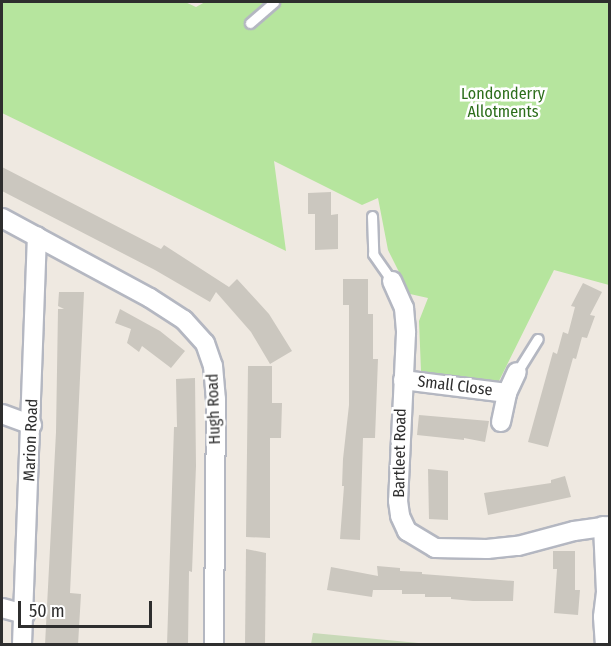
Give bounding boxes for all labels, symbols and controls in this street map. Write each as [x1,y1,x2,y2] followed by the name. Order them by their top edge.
[461,84,545,122] park label: Londonderry Allotments
[416,372,494,400] street label: Small Close
[203,373,225,445] street label: Hugh Road
[20,398,42,482] street label: Marion Road
[390,408,410,498] street label: Bartleet Road
[21,589,154,627] scale bar
[29,600,65,622] text: 50 m

